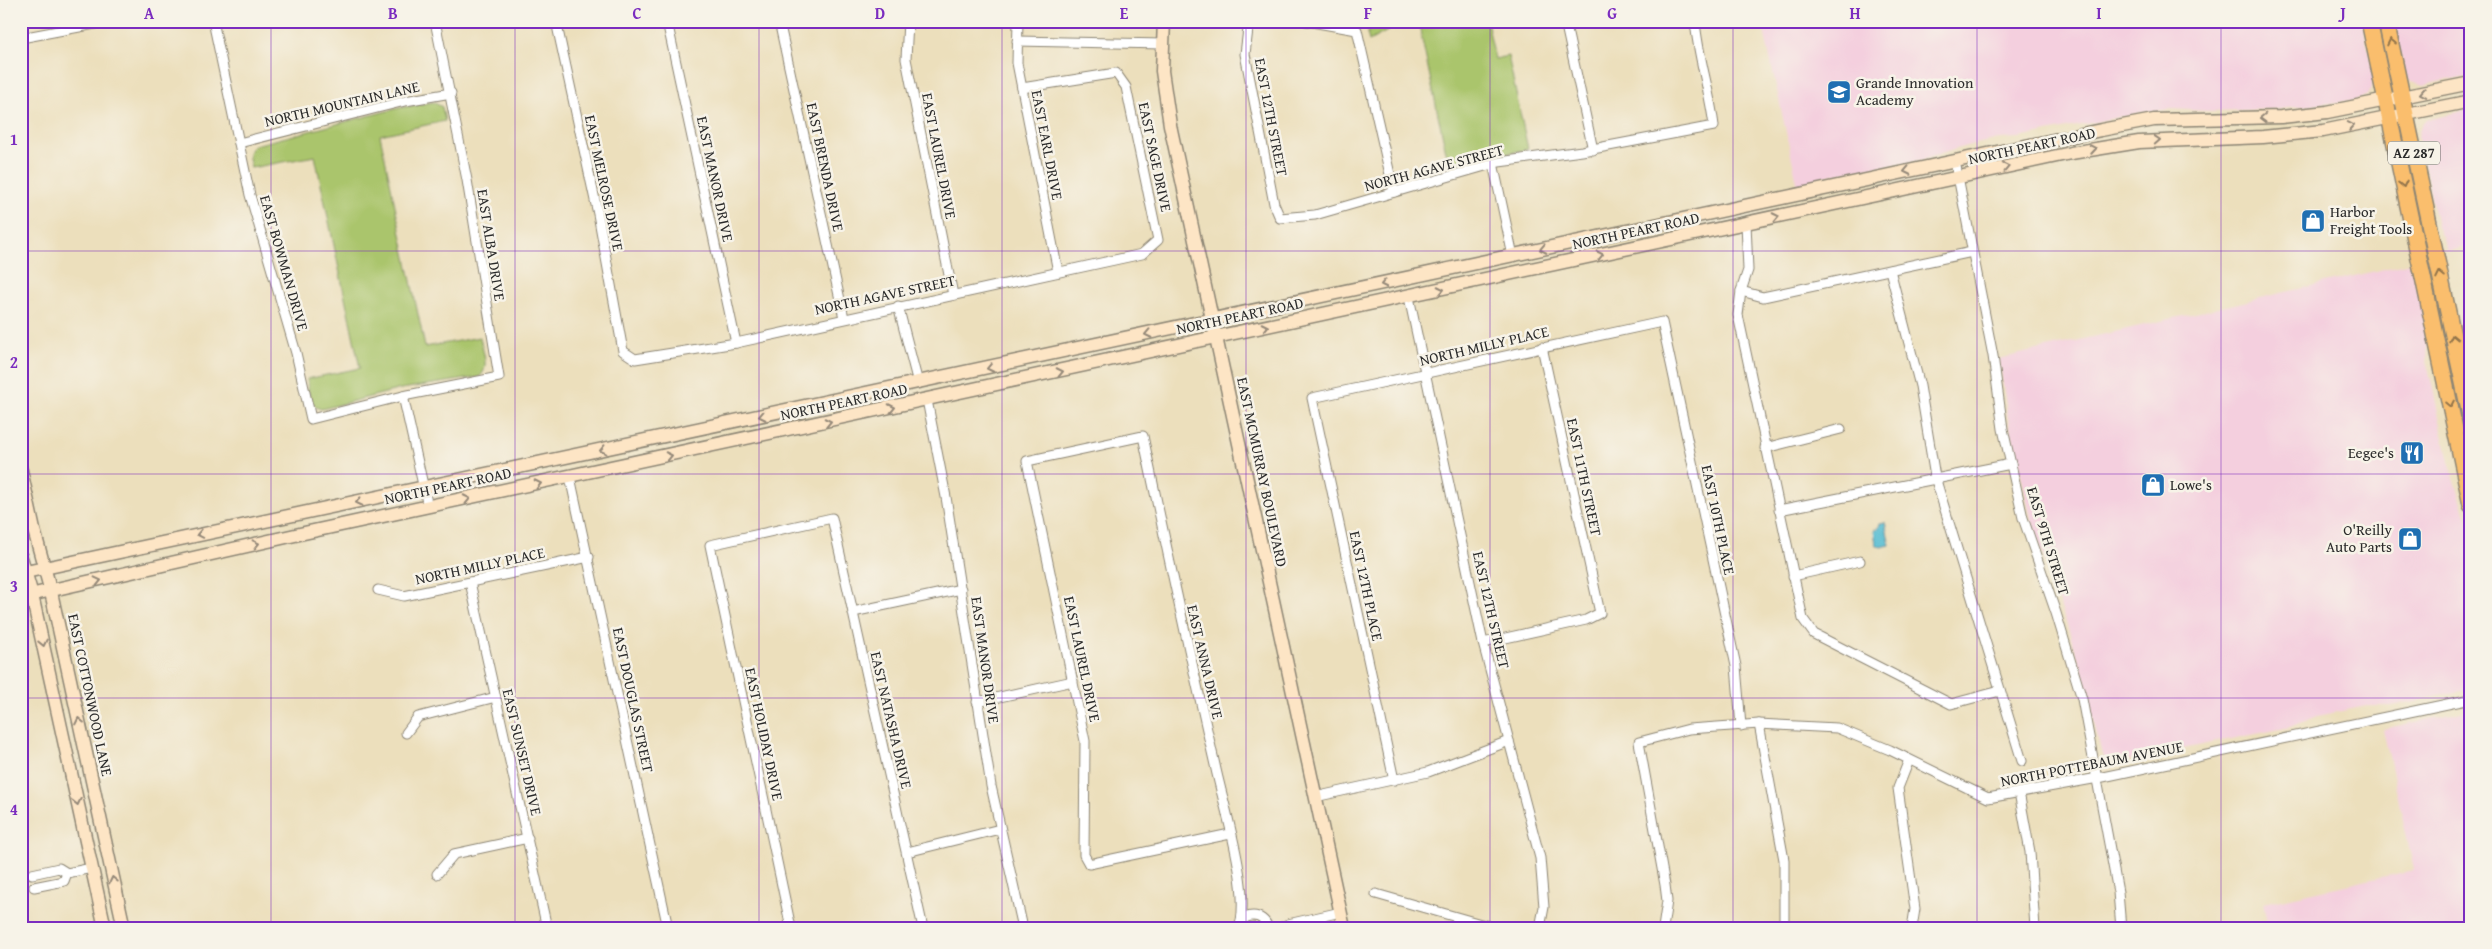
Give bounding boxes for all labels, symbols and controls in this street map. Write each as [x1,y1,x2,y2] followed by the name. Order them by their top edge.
[144,1,155,25] text: A
[388,1,398,25] text: B
[632,1,642,25] text: C
[875,1,885,25] text: D
[1120,1,1129,25] text: E
[1364,1,1372,25] text: F
[1607,1,1617,25] text: G
[1849,1,1861,25] text: H
[2096,1,2102,25] text: I
[2337,1,2346,25] text: J
[2386,38,2397,47] one-way arrow
[1250,56,1293,178] street label: EAST 12TH STREET
[1856,72,1974,110] place label: Grande Innovation Academy
[262,75,422,132] street label: NORTH MOUNTAIN LANE
[1826,79,1852,105] school or university icon: Grande Innovation Academy
[2419,87,2427,97] one-way arrow
[1027,88,1069,202] street label: EAST EARL DRIVE
[917,91,962,221] street label: EAST LAUREL DRIVE
[1134,100,1177,214] street label: EAST SAGE DRIVE
[802,101,849,234] street label: EAST BRENDA DRIVE
[2258,112,2266,123] one-way arrow
[580,113,629,253] street label: EAST MELROSE DRIVE
[692,114,739,244] street label: EAST MANOR DRIVE
[2347,121,2356,132] one-way arrow
[1967,122,2097,169] street label: NORTH PEART ROAD
[10,127,18,151] text: 1
[2153,135,2161,146] one-way arrow
[1362,139,1506,196] street label: NORTH AGAVE STREET
[2388,142,2440,164] road number: AZ 287
[2089,145,2097,155] one-way arrow
[2001,162,2010,173] one-way arrow
[1902,165,1911,176] one-way arrow
[2397,179,2408,188] one-way arrow
[472,188,511,303] street label: EAST ALBA DRIVE
[255,192,314,334] street label: EAST BOWMAN DRIVE
[2330,201,2412,239] place label: Harbor Freight Tools
[1571,207,1701,254] street label: NORTH PEART ROAD
[2300,208,2326,234] shop icon: Harbor Freight Tools
[1771,212,1780,223] one-way arrow
[1538,244,1547,254] one-way arrow
[1595,251,1604,261] one-way arrow
[813,269,958,320] street label: NORTH AGAVE STREET
[2435,271,2446,279] one-way arrow
[1379,278,1388,288] one-way arrow
[1436,285,1445,296] one-way arrow
[1175,292,1305,339] street label: NORTH PEART ROAD
[1417,320,1551,371] street label: NORTH MILLY PLACE
[1260,322,1269,333] one-way arrow
[1144,328,1153,339] one-way arrow
[2449,333,2459,342] one-way arrow
[10,350,18,374] text: 2
[985,362,994,373] one-way arrow
[1056,367,1065,377] one-way arrow
[1232,375,1293,569] street label: EAST MCMURRAY BOULEVARD
[779,378,909,425] street label: NORTH PEART ROAD
[2444,400,2455,409] one-way arrow
[888,403,897,414] one-way arrow
[758,411,767,421] one-way arrow
[1562,416,1607,538] street label: EAST 11TH STREET
[823,417,832,428] one-way arrow
[2399,440,2425,466] restaurant icon: Eegee's
[2348,442,2394,463] place label: Eegee's
[599,444,608,455] one-way arrow
[665,451,674,462] one-way arrow
[383,462,513,509] street label: NORTH PEART ROAD
[1697,463,1740,577] street label: EAST 10TH PLACE
[2140,472,2166,498] shop icon: Lowe's
[2170,474,2212,495] place label: Lowe's
[534,479,543,490] one-way arrow
[2022,484,2075,598] street label: EAST 9TH STREET
[463,494,472,505] one-way arrow
[355,496,364,506] one-way arrow
[2326,519,2393,557] place label: O'Reilly Auto Parts
[2397,526,2423,552] shop icon: O'Reilly Auto Parts
[196,529,204,539] one-way arrow
[1345,529,1388,643] street label: EAST 12TH PLACE
[252,539,261,550] one-way arrow
[413,541,547,589] street label: NORTH MILLY PLACE
[1468,549,1515,671] street label: EAST 12TH STREET
[10,574,18,598] text: 3
[94,576,103,587] one-way arrow
[1059,594,1106,724] street label: EAST LAUREL DRIVE
[966,595,1005,725] street label: EAST MANOR DRIVE
[1182,603,1229,721] street label: EAST ANNA DRIVE
[63,612,118,778] street label: EAST COTTONWOOD LANE
[608,625,659,775] street label: EAST DOUGLAS STREET
[37,638,48,647] one-way arrow
[866,649,918,791] street label: EAST NATASHA DRIVE
[740,666,789,803] street label: EAST HOLIDAY DRIVE
[498,687,547,818] street label: EAST SUNSET DRIVE
[74,717,85,726] one-way arrow
[1999,735,2185,792] street label: NORTH POTTEBAUM AVENUE
[10,797,18,821] text: 4
[72,797,82,806] one-way arrow
[108,876,119,885] one-way arrow

